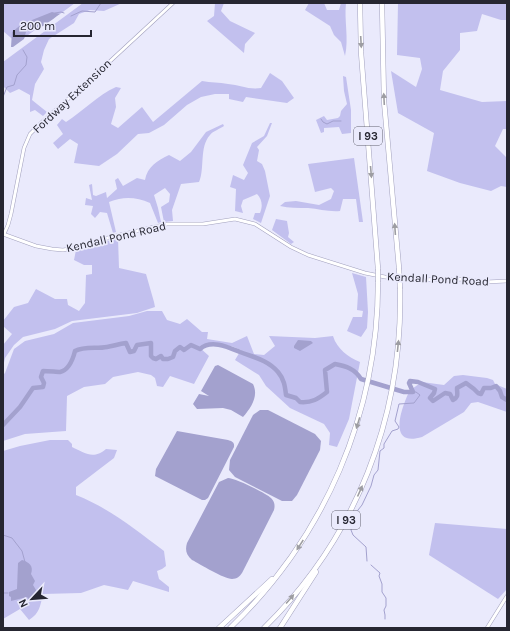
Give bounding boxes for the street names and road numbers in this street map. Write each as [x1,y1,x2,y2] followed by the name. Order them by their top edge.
[30,56,114,136] street label: Fordway Extension
[354,127,382,145] road number: I 93
[65,219,167,255] street label: Kendall Pond Road
[387,269,489,289] street label: Kendall Pond Road
[332,511,360,529] road number: I 93

